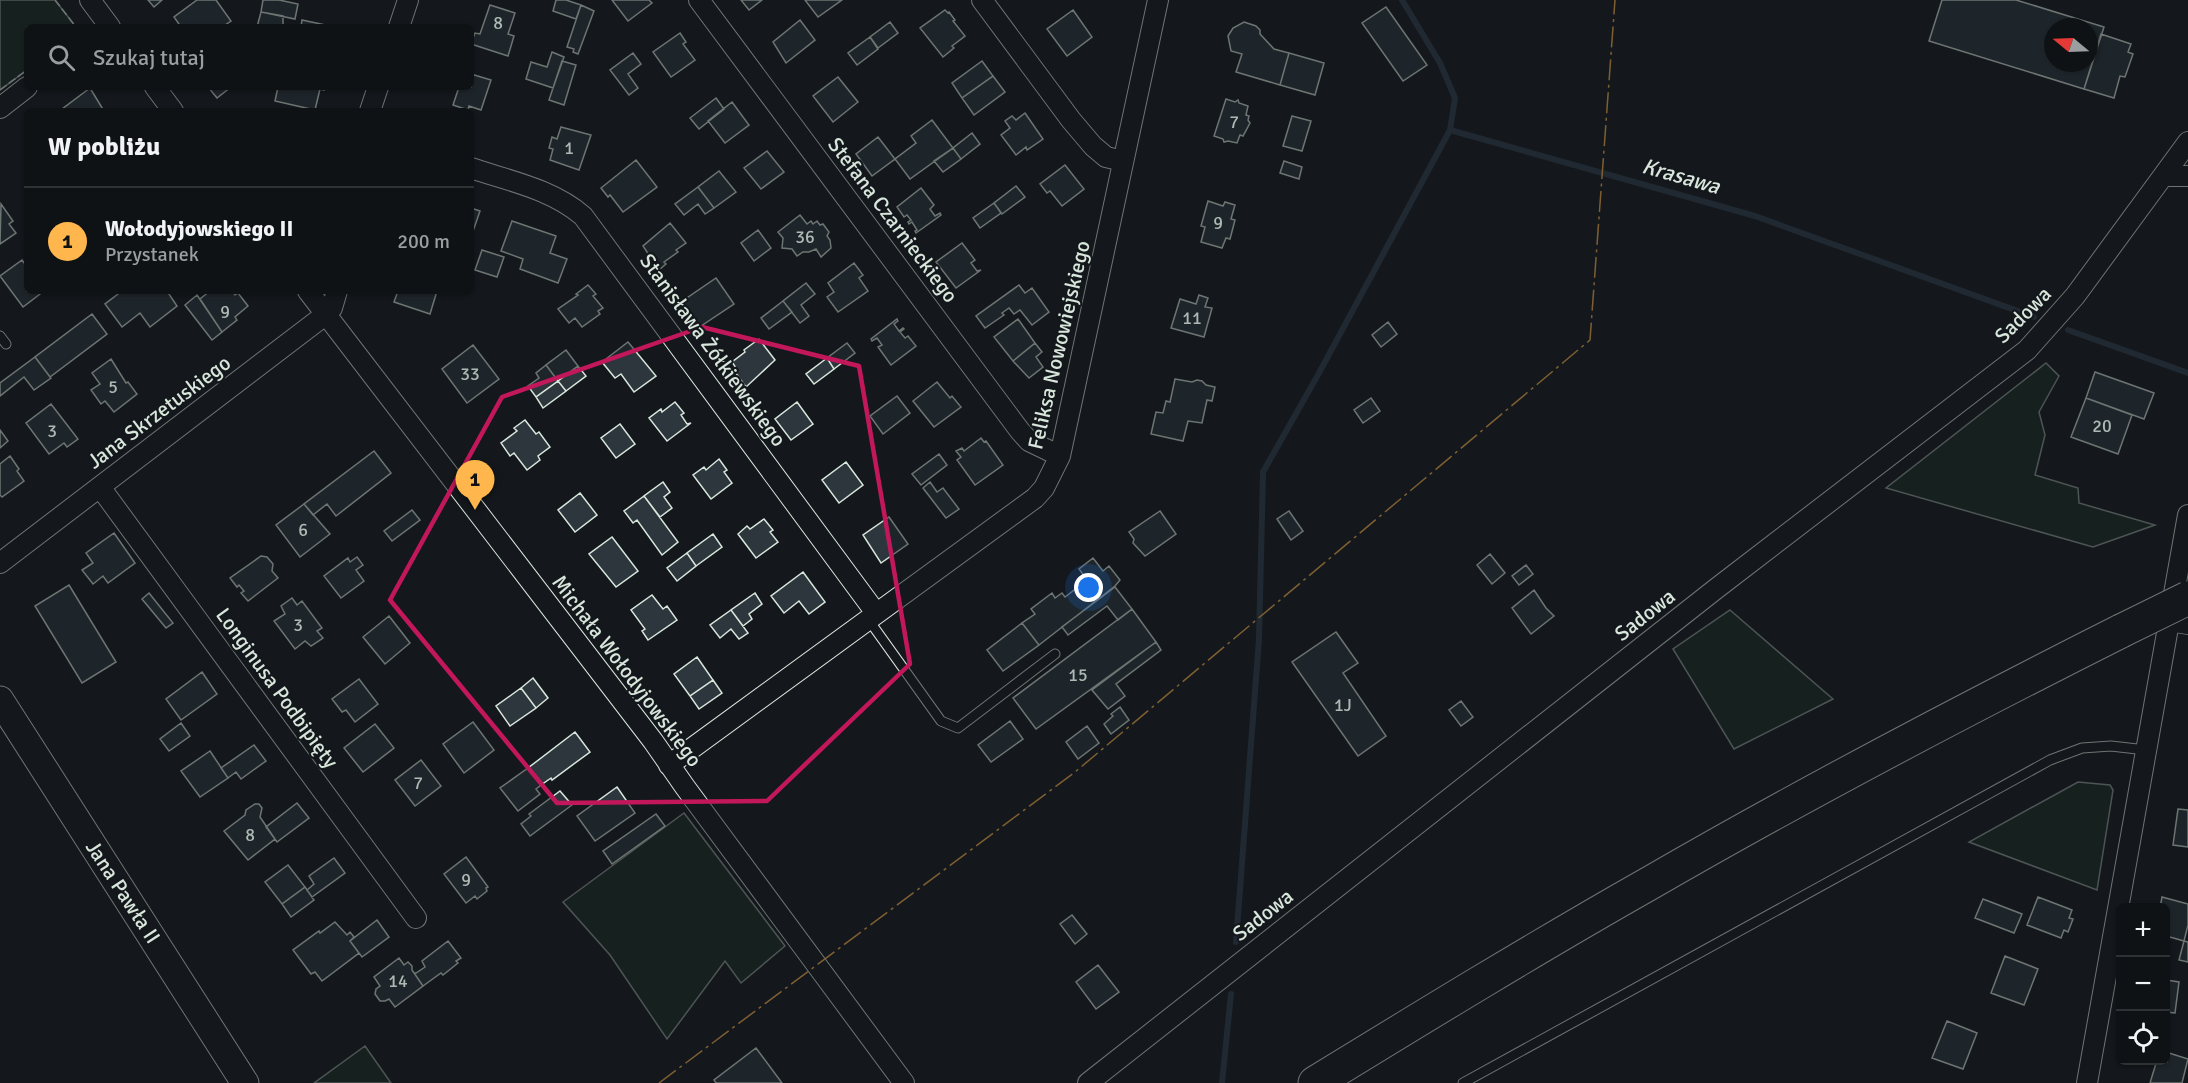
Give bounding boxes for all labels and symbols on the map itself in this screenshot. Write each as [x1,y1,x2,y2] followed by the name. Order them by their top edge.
[493,12,503,34] house number: 8
[2044,18,2098,72] north arrow
[1229,111,1239,133] house number: 7
[822,132,964,308] street label: Stefana Czarnieckiego
[564,137,574,159] house number: 1
[1639,152,1724,200] water label: Krasawa
[1213,212,1223,234] house number: 9
[795,226,815,248] house number: 36
[1022,238,1096,452] street label: Feliksa Nowowiejskiego
[634,248,792,452] street label: Stanisława Żółkiewskiego
[1989,281,2057,349] street label: Sadowa
[220,301,230,323] house number: 9
[1182,307,1202,329] house number: 11
[82,350,236,474] street label: Jana Skrzetuskiego
[460,363,480,385] house number: 33
[108,376,118,398] house number: 5
[2092,415,2112,437] house number: 20
[47,420,57,442] house number: 3
[456,460,494,510] pin: 1
[298,519,308,541] house number: 6
[546,570,708,772] street label: Michała Wołodyjowskiego
[1074,573,1103,602] your location
[1610,583,1680,647] street label: Sadowa
[210,603,344,773] street label: Longinusa Podbipięty
[293,614,303,636] house number: 3
[1068,664,1088,686] house number: 15
[1334,694,1352,716] house number: 1J
[413,772,423,794] house number: 7
[245,824,255,846] house number: 8
[80,835,166,949] street label: Jana Pawła II
[461,869,471,891] house number: 9
[1228,883,1298,947] street label: Sadowa
[388,970,408,992] house number: 14

